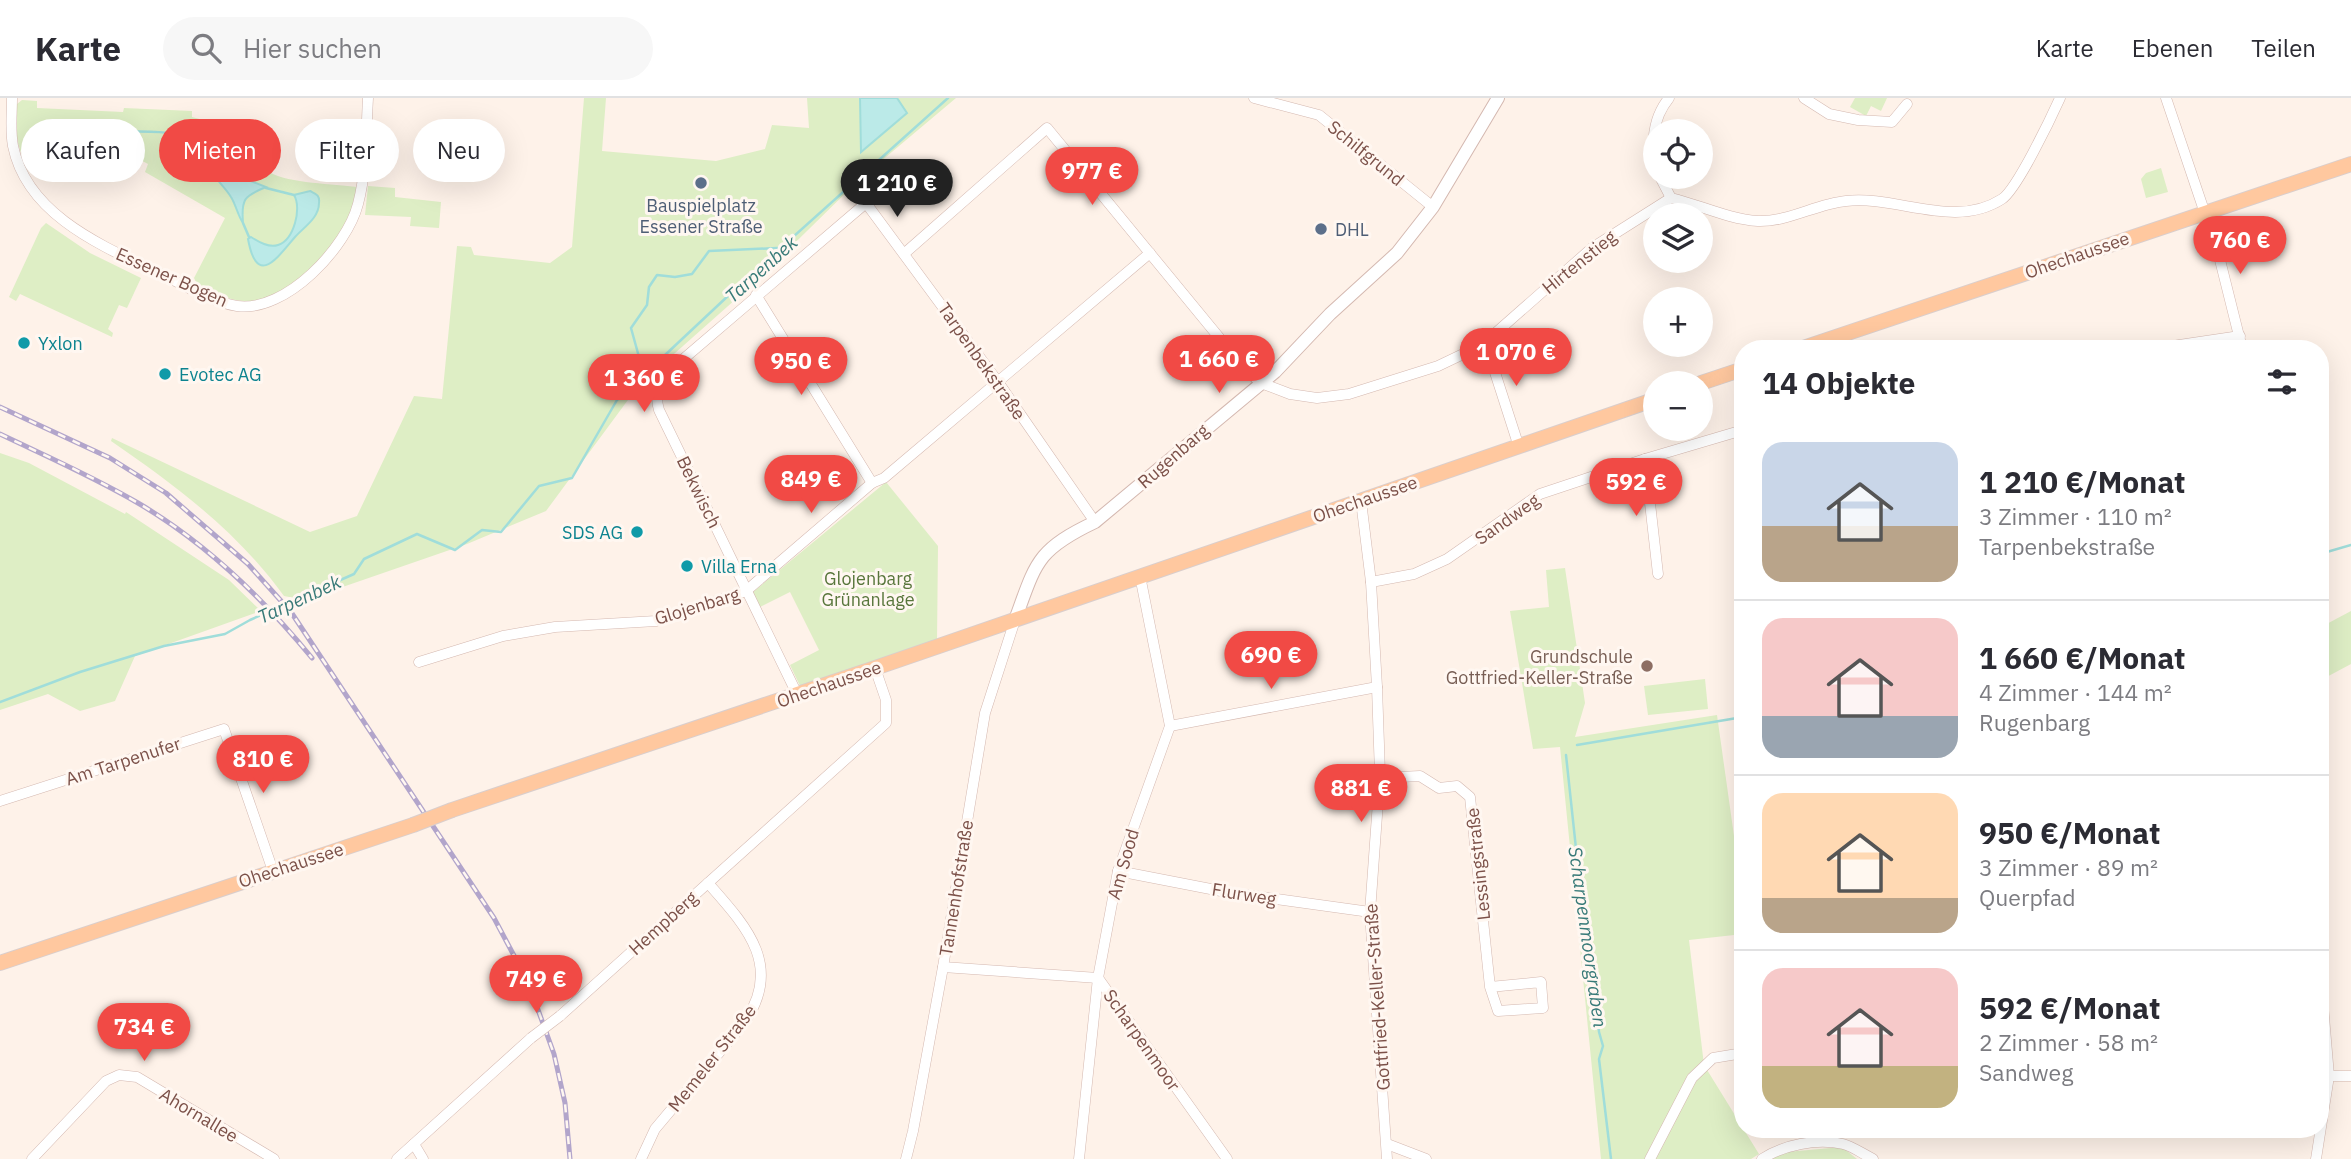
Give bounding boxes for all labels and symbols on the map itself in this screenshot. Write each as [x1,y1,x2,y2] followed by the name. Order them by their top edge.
[1323,115,1409,191] street label: Schilfgrund
[1043,148,1141,207] pin: 977 €
[832,159,962,219] pin: 1 210 €
[693,175,709,191] marker: Bauspielplatz Essener Straße
[639,194,763,238] place label: Bauspielplatz Essener Straße
[2191,216,2289,276] pin: 760 €
[1335,218,1369,241] place label: DHL
[1313,221,1329,237] marker: DHL
[1537,225,1621,299] street label: Hirtenstieg
[2022,226,2132,284] street label: Ohechaussee
[720,230,803,308] water label: Tarpenbek
[112,242,232,312] street label: Essener Bogen
[933,298,1031,424] street label: Tarpenbekstraße
[1451,328,1581,388] pin: 1 070 €
[38,332,83,355] place label: Yxlon
[16,335,32,351] marker: Yxlon
[1154,336,1284,395] pin: 1 660 €
[752,338,850,397] pin: 950 €
[579,354,709,414] pin: 1 360 €
[179,363,262,386] place label: Evotec AG
[157,366,173,382] marker: Evotec AG
[1133,418,1214,493] street label: Rugenbarg
[672,452,726,532] street label: Bekwisch
[762,456,860,515] pin: 849 €
[1587,458,1685,518] pin: 592 €
[1310,470,1420,528] street label: Ohechaussee
[1470,488,1544,550] street label: Sandweg
[562,521,623,544] place label: SDS AG
[629,524,645,540] marker: SDS AG
[701,555,777,578] place label: Villa Erna
[679,558,695,574] marker: Villa Erna
[821,567,915,611] park label: Glojenbarg Grünanlage
[254,569,345,629] water label: Tarpenbek
[652,582,743,630] street label: Glojenbarg
[1222,632,1320,691] pin: 690 €
[1446,645,1633,689] place label: Grundschule Gottfried-Keller-Straße
[774,655,884,713] street label: Ohechaussee
[1639,658,1655,674] marker: Grundschule Gottfried-Keller-Straße
[62,731,184,790] street label: Am Tarpenufer
[214,736,312,795] pin: 810 €
[1312,764,1410,824] pin: 881 €
[1461,807,1495,921] street label: Lessingstraße
[934,818,978,958] street label: Tannenhofstraße
[1102,826,1144,902] street label: Am Sood
[236,837,347,893] street label: Ohechaussee
[1563,845,1613,1029] water label: Scharpenmoorgraben
[1210,878,1278,911] street label: Flurweg
[624,886,703,960] street label: Hempberg
[1359,903,1395,1091] street label: Gottfried-Keller-Straße
[487,956,585,1015] pin: 749 €
[1098,985,1186,1096] street label: Scharpenmoor
[663,1000,761,1116] street label: Memeler Straße
[95,1004,193,1063] pin: 734 €
[155,1083,243,1148] street label: Ahornallee

